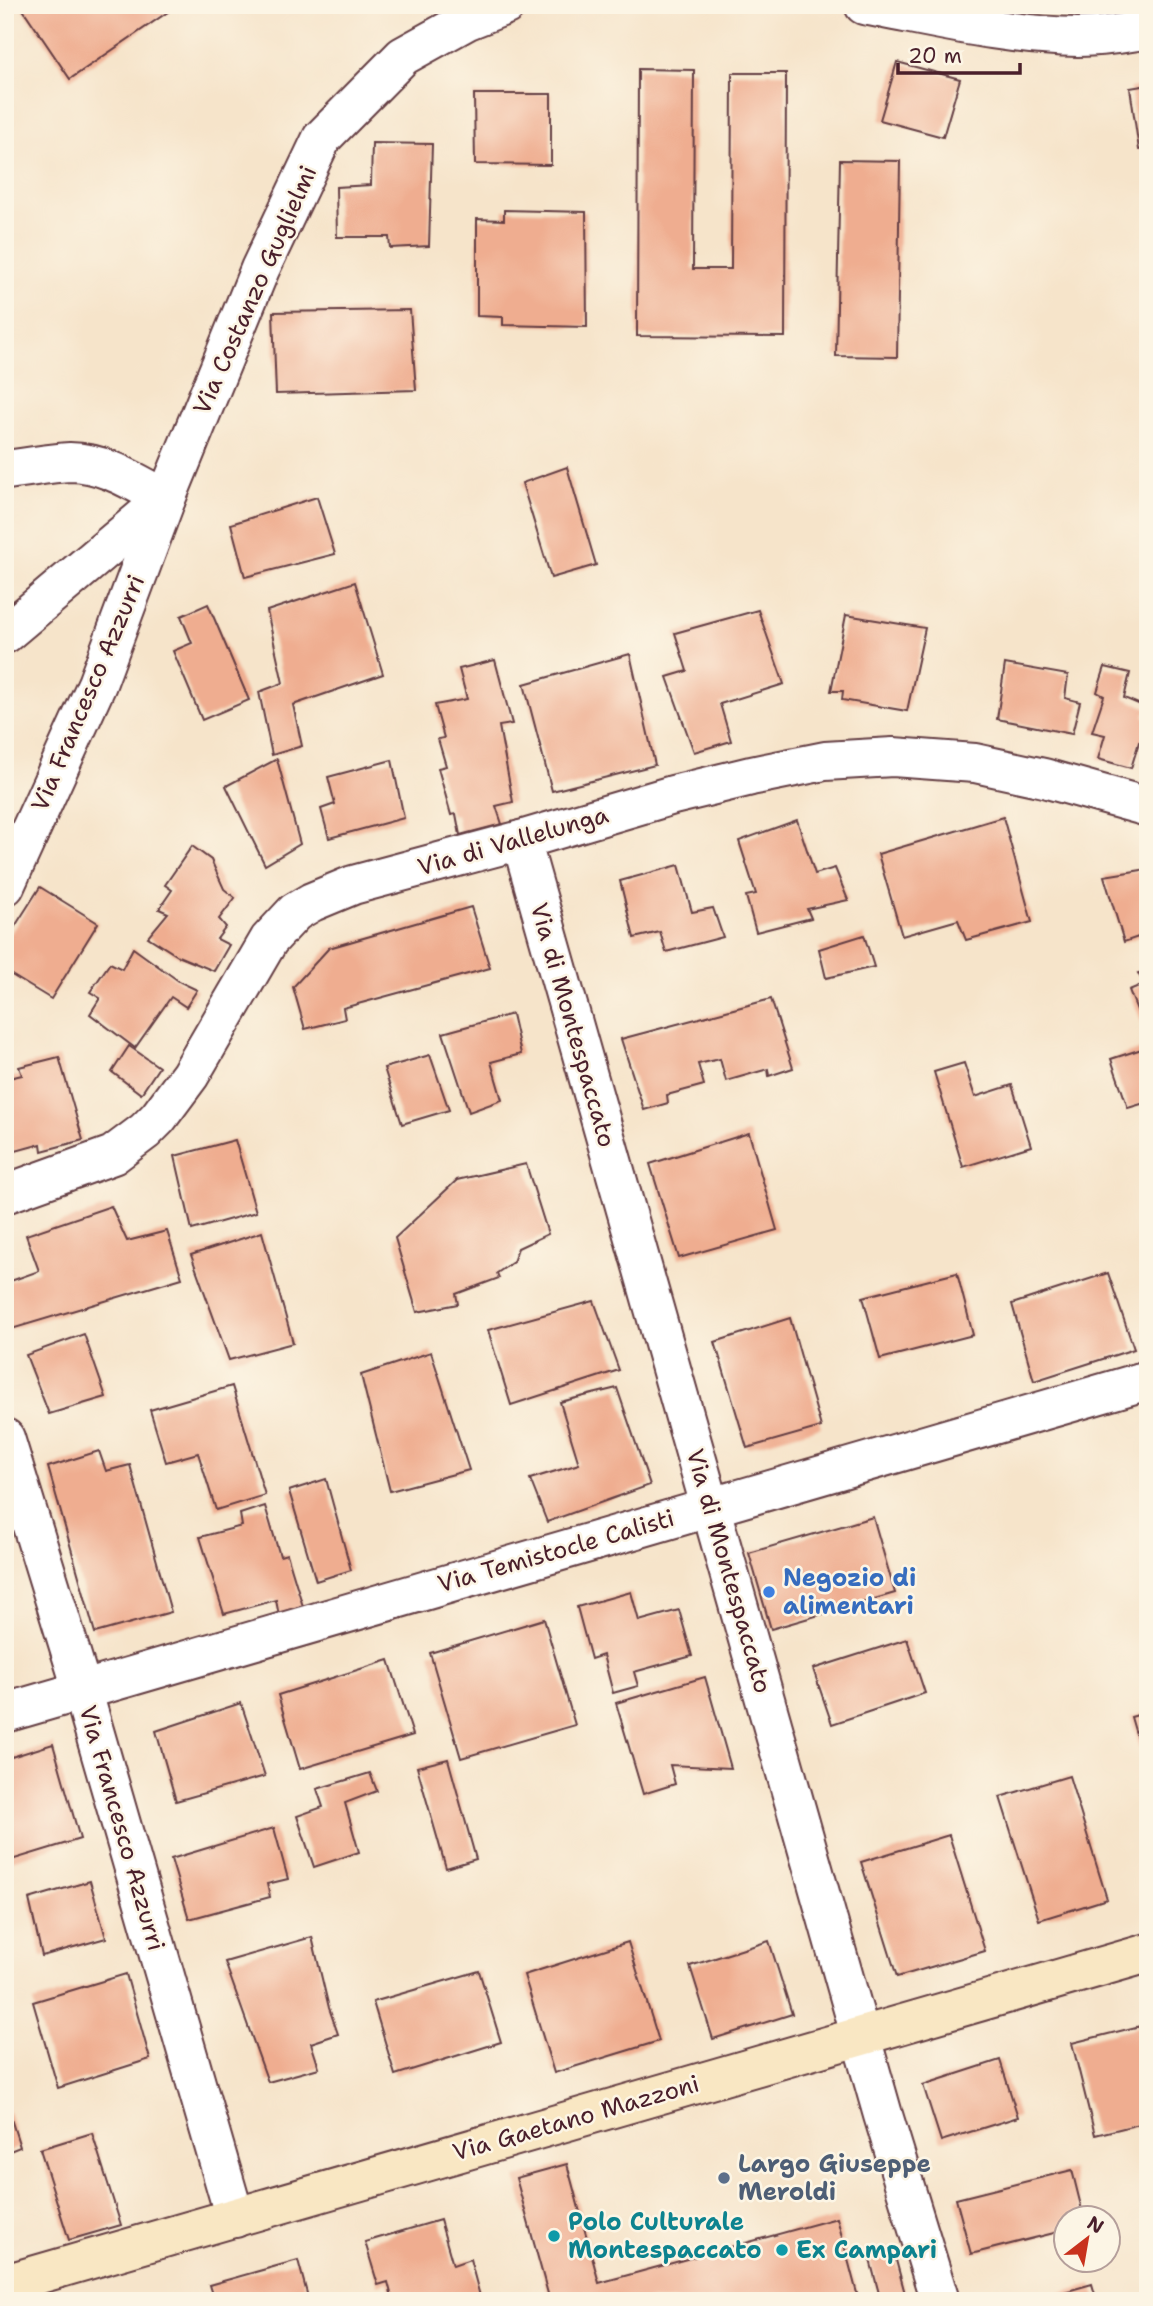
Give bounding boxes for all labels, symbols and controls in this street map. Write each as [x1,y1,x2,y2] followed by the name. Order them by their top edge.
[898,32,1020,76] scale bar
[908,42,962,70] text: 20 m
[186,161,324,419] street label: Via Costanzo Guglielmi
[24,570,152,816] street label: Via Francesco Azzurri
[414,798,612,884] street label: Via di Vallelunga
[523,899,623,1151] street label: Via di Montespaccato
[679,1445,779,1697] street label: Via di Montespaccato
[434,1502,678,1600] street label: Via Temistocle Calisti
[783,1562,916,1622] place label: Negozio di alimentari
[761,1584,777,1600] marker: Negozio di alimentari
[72,1702,172,1954] street label: Via Francesco Azzurri
[449,2067,703,2169] street label: Via Gaetano Mazzoni
[738,2148,931,2208] place label: Largo Giuseppe Meroldi
[716,2170,732,2186] marker: Largo Giuseppe Meroldi
[1052,2204,1122,2274] north arrow
[568,2206,762,2266] place label: Polo Culturale Montespaccato
[1083,2210,1108,2239] text: N
[546,2228,562,2244] marker: Polo Culturale Montespaccato
[796,2234,937,2266] place label: Ex Campari
[774,2242,790,2258] marker: Ex Campari

